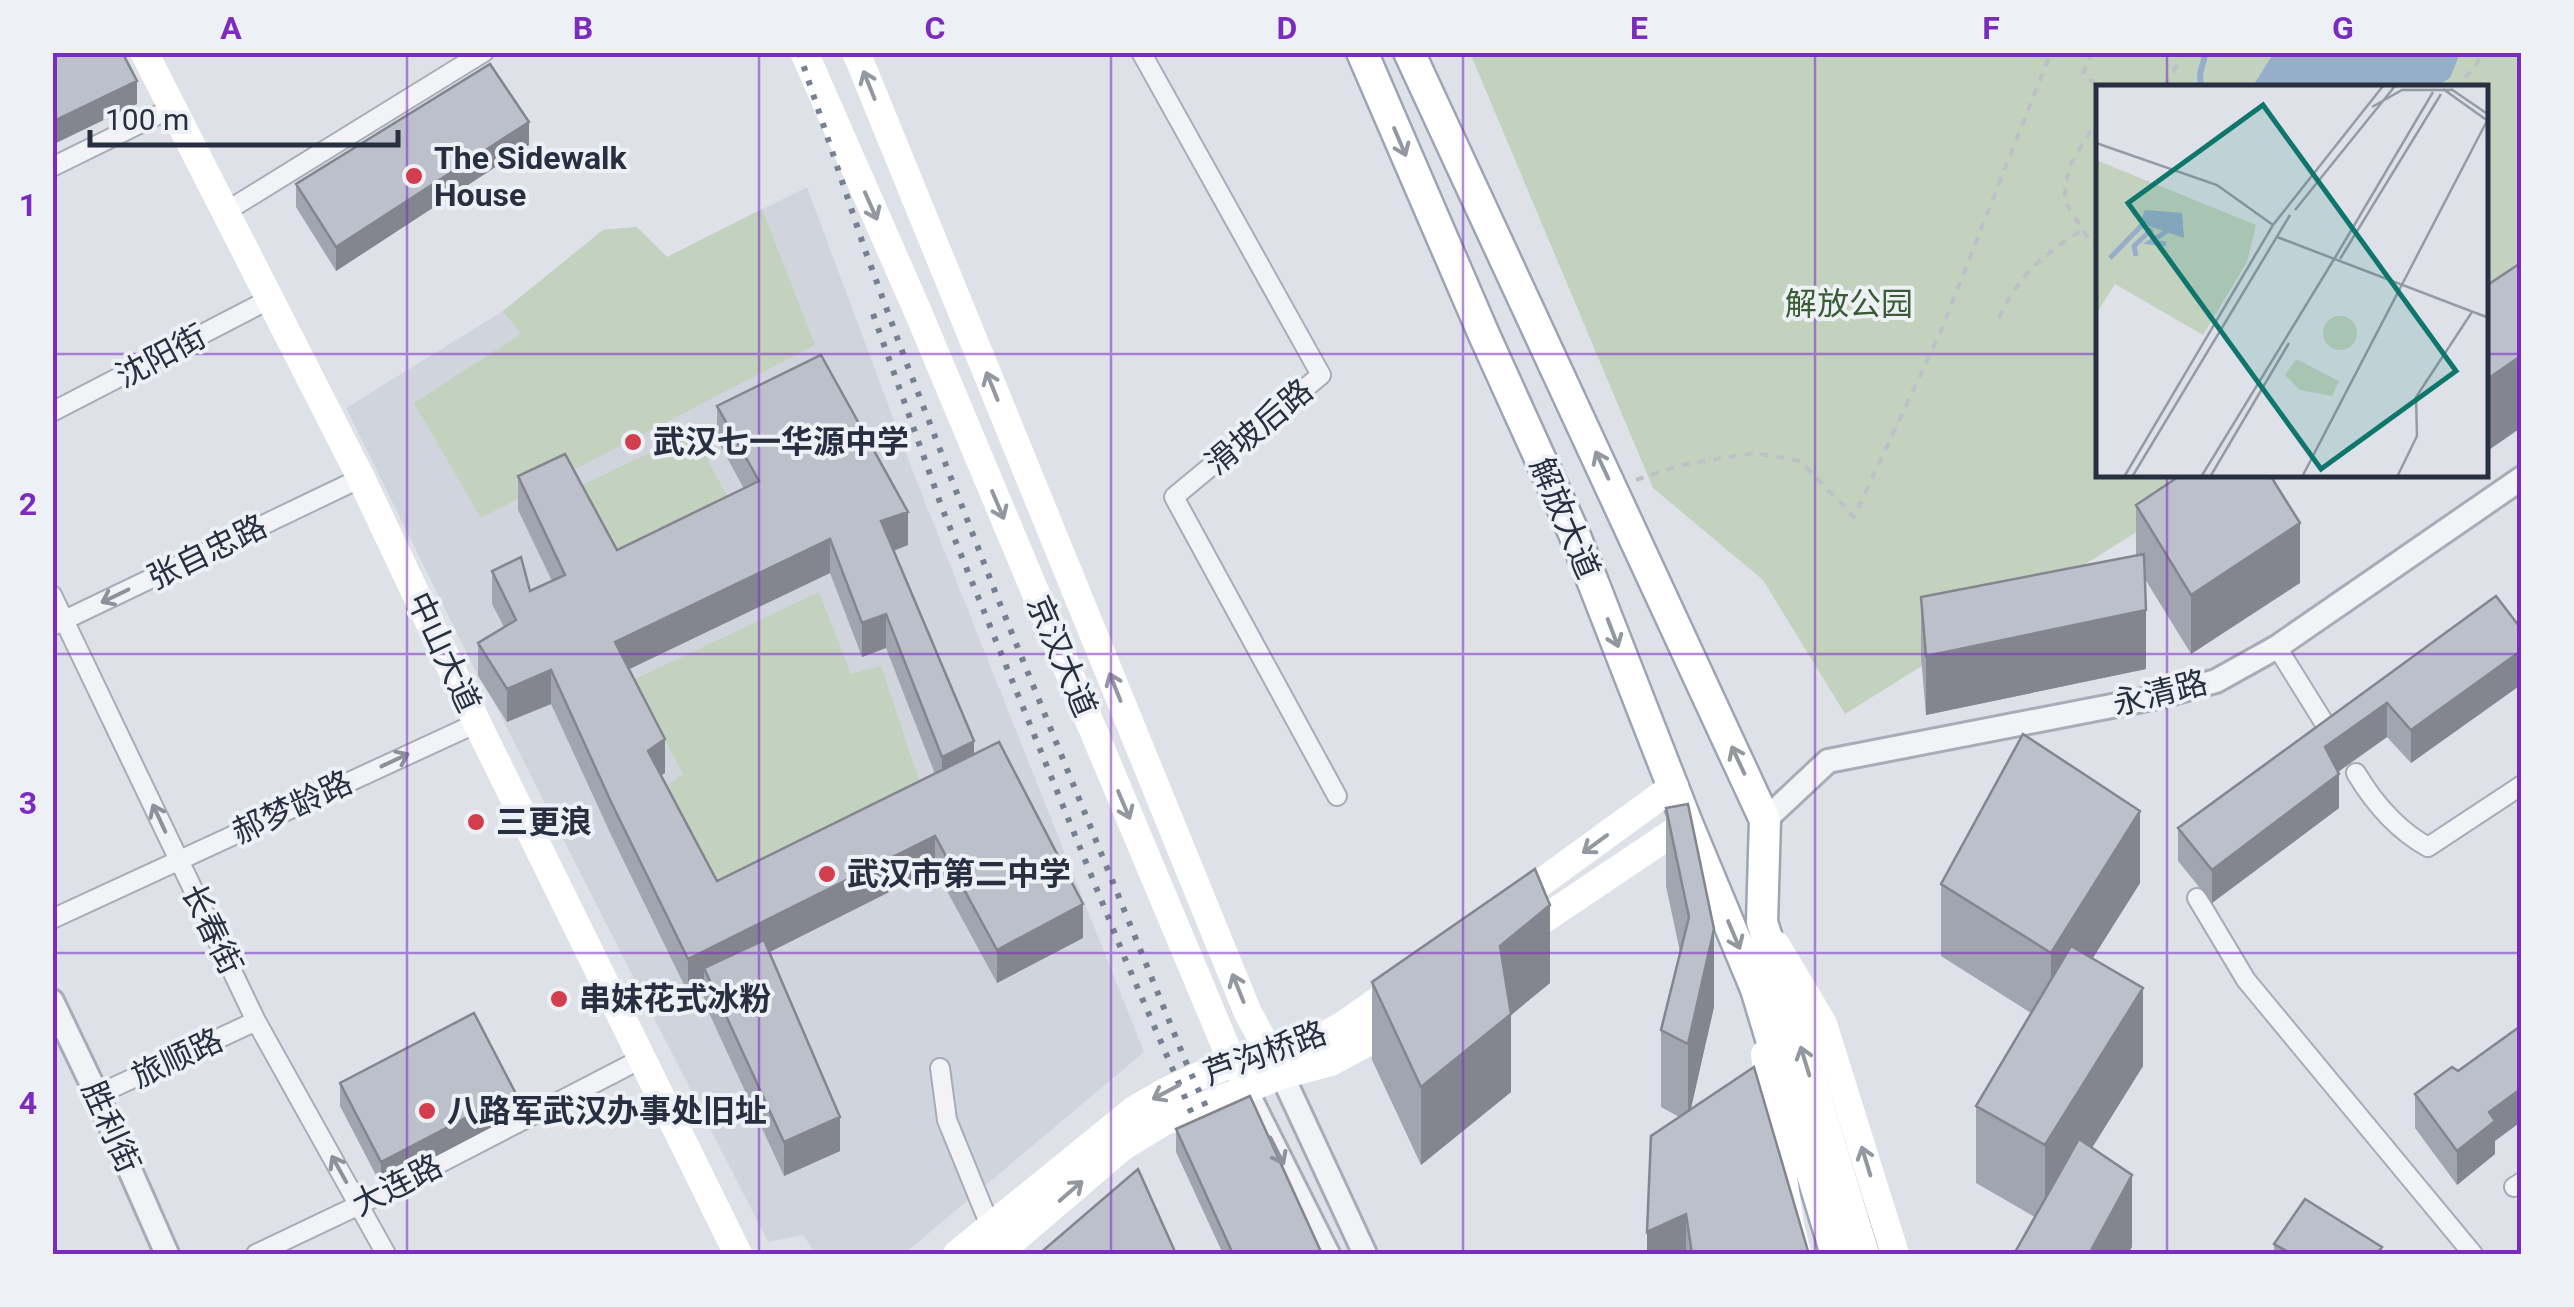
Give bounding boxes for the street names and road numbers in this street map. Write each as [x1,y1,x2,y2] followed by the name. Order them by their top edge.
[110,317,212,395] street label: 沈阳街
[1198,371,1320,483] street label: 滑坡后路
[1523,452,1607,584] street label: 解放大道
[141,507,273,597] street label: 张自忠路
[400,586,488,718] street label: 中山大道
[1020,590,1104,722] street label: 京汉大道
[2109,663,2211,723] street label: 永清路
[226,763,358,851] street label: 郝梦龄路
[174,878,250,980] street label: 长春街
[1198,1013,1332,1093] street label: 芦沟桥路
[125,1020,229,1096] street label: 旅顺路
[74,1075,148,1179] street label: 胜利街
[346,1146,448,1224] street label: 大连路

